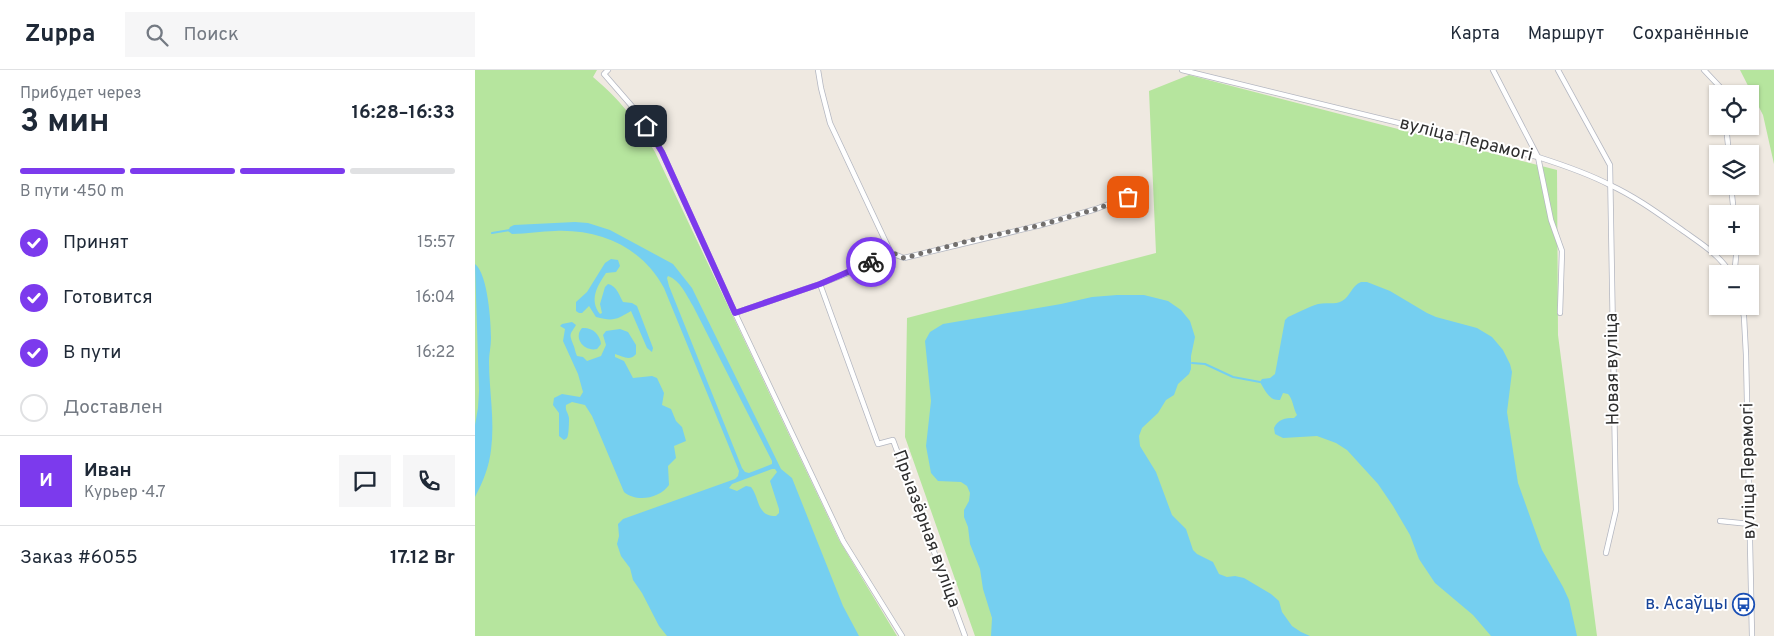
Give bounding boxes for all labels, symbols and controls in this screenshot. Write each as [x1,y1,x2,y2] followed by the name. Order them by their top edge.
[125,12,475,57] search box
[25,20,95,50] text: Zuppa
[143,21,171,49] icon: search
[183,23,239,47] text: Поиск
[1450,23,1500,46] text: Карта
[1528,23,1604,46] text: Маршрут
[1632,23,1749,46] text: Сохранённые
[20,84,142,104] text: Прибудет через
[1709,85,1759,315] map controls
[1709,85,1759,135] button: locate
[351,101,455,125] text: 16:28–16:33
[20,103,110,143] text: 3 мин
[625,105,667,147] pin
[632,112,660,140] icon: home
[1397,112,1535,168] street label: вуліца Перамогі
[1709,145,1759,195] button: layers
[1107,176,1149,218] pin
[20,182,124,202] text: В пути · 450 m
[1114,183,1142,211] icon: bag
[1709,205,1759,255] button: +
[20,229,48,257] icon: check
[63,231,129,255] text: Принят
[417,233,455,253] text: 15:57
[846,237,896,287] courier
[857,248,885,276] icon: bike
[1709,265,1759,315] button: −
[20,284,48,312] icon: check
[63,286,153,310] text: Готовится
[416,288,455,308] text: 16:04
[1601,313,1625,425] street label: Новая вуліца
[20,339,48,367] icon: check
[63,341,121,365] text: В пути
[416,343,455,363] text: 16:22
[63,396,163,420] text: Доставлен
[1736,402,1762,540] street label: вуліца Перамогі
[887,447,965,611] street label: Прыазёрная вуліца
[339,455,391,507] button: chat
[403,455,455,507] button: phone
[84,459,132,483] text: Иван
[39,469,53,493] text: И
[84,483,166,503] text: Курьер · 4.7
[20,546,138,570] text: Заказ #6055
[390,546,455,570] text: 17.12 Br
[1732,592,1756,616] bus stop icon: в. Асаўцы
[1645,593,1728,616] place label: в. Асаўцы

